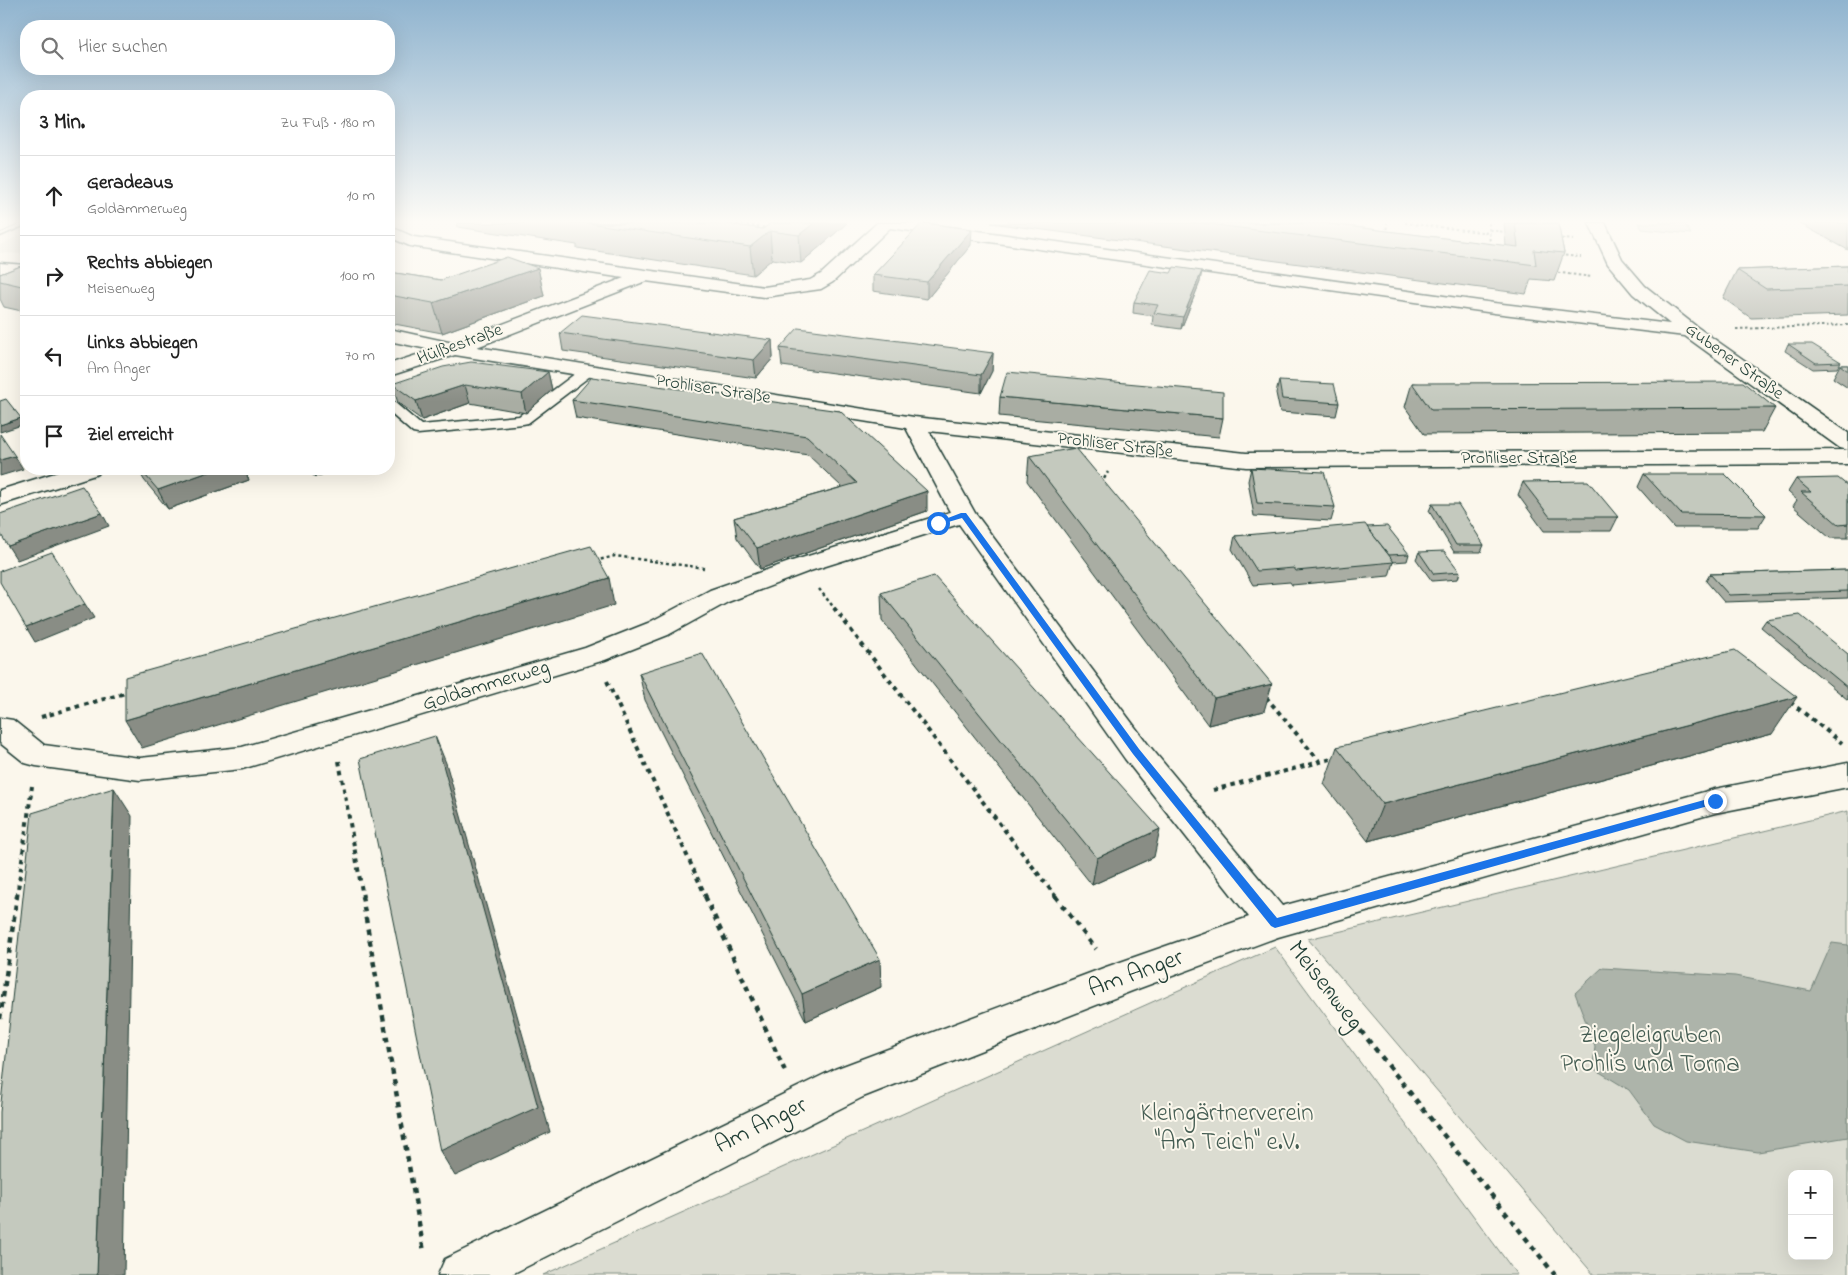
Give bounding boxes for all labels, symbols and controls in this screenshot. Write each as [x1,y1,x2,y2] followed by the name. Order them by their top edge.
[20,20,395,75] search box
[38,34,66,62] icon: search
[78,34,167,61] text: Hier suchen
[40,108,85,138] text: 3 Min.
[280,111,375,135] text: Zu Fuß · 180 m
[87,170,174,197] text: Geradeaus
[40,182,68,210] icon: ahead
[347,184,375,208] text: 10 m
[87,197,187,221] text: Goldammerweg
[87,250,212,277] text: Rechts abbiegen
[40,262,68,290] icon: right
[340,264,375,288] text: 100 m
[87,277,155,301] text: Meisenweg
[414,317,507,372] street label: Hülßestraße
[1679,317,1790,407] street label: Gubener Straße
[87,330,198,357] text: Links abbiegen
[40,342,68,370] icon: left
[345,344,375,368] text: 70 m
[87,357,150,381] text: Am Anger
[654,368,773,412] street label: Prohliser Straße
[40,422,68,450] icon: arrive
[87,422,174,449] text: Ziel erreicht
[1056,426,1175,466] street label: Prohliser Straße
[1461,446,1578,472] street label: Prohliser Straße
[927,512,950,535] route start
[419,652,554,721] street label: Goldammerweg
[1704,790,1727,813] route end
[1277,933,1372,1039] street label: Meisenweg
[1083,940,1189,1009] street label: Am Anger
[1560,1018,1740,1083] park label: Ziegeleigruben Prohlis und Torna
[709,1088,814,1165] street label: Am Anger
[1140,1096,1314,1161] park label: Kleingärtnerverein "Am Teich" e.V.
[1788,1170,1833,1260] map controls
[1788,1170,1833,1215] button: +
[1788,1215,1833,1260] button: −

